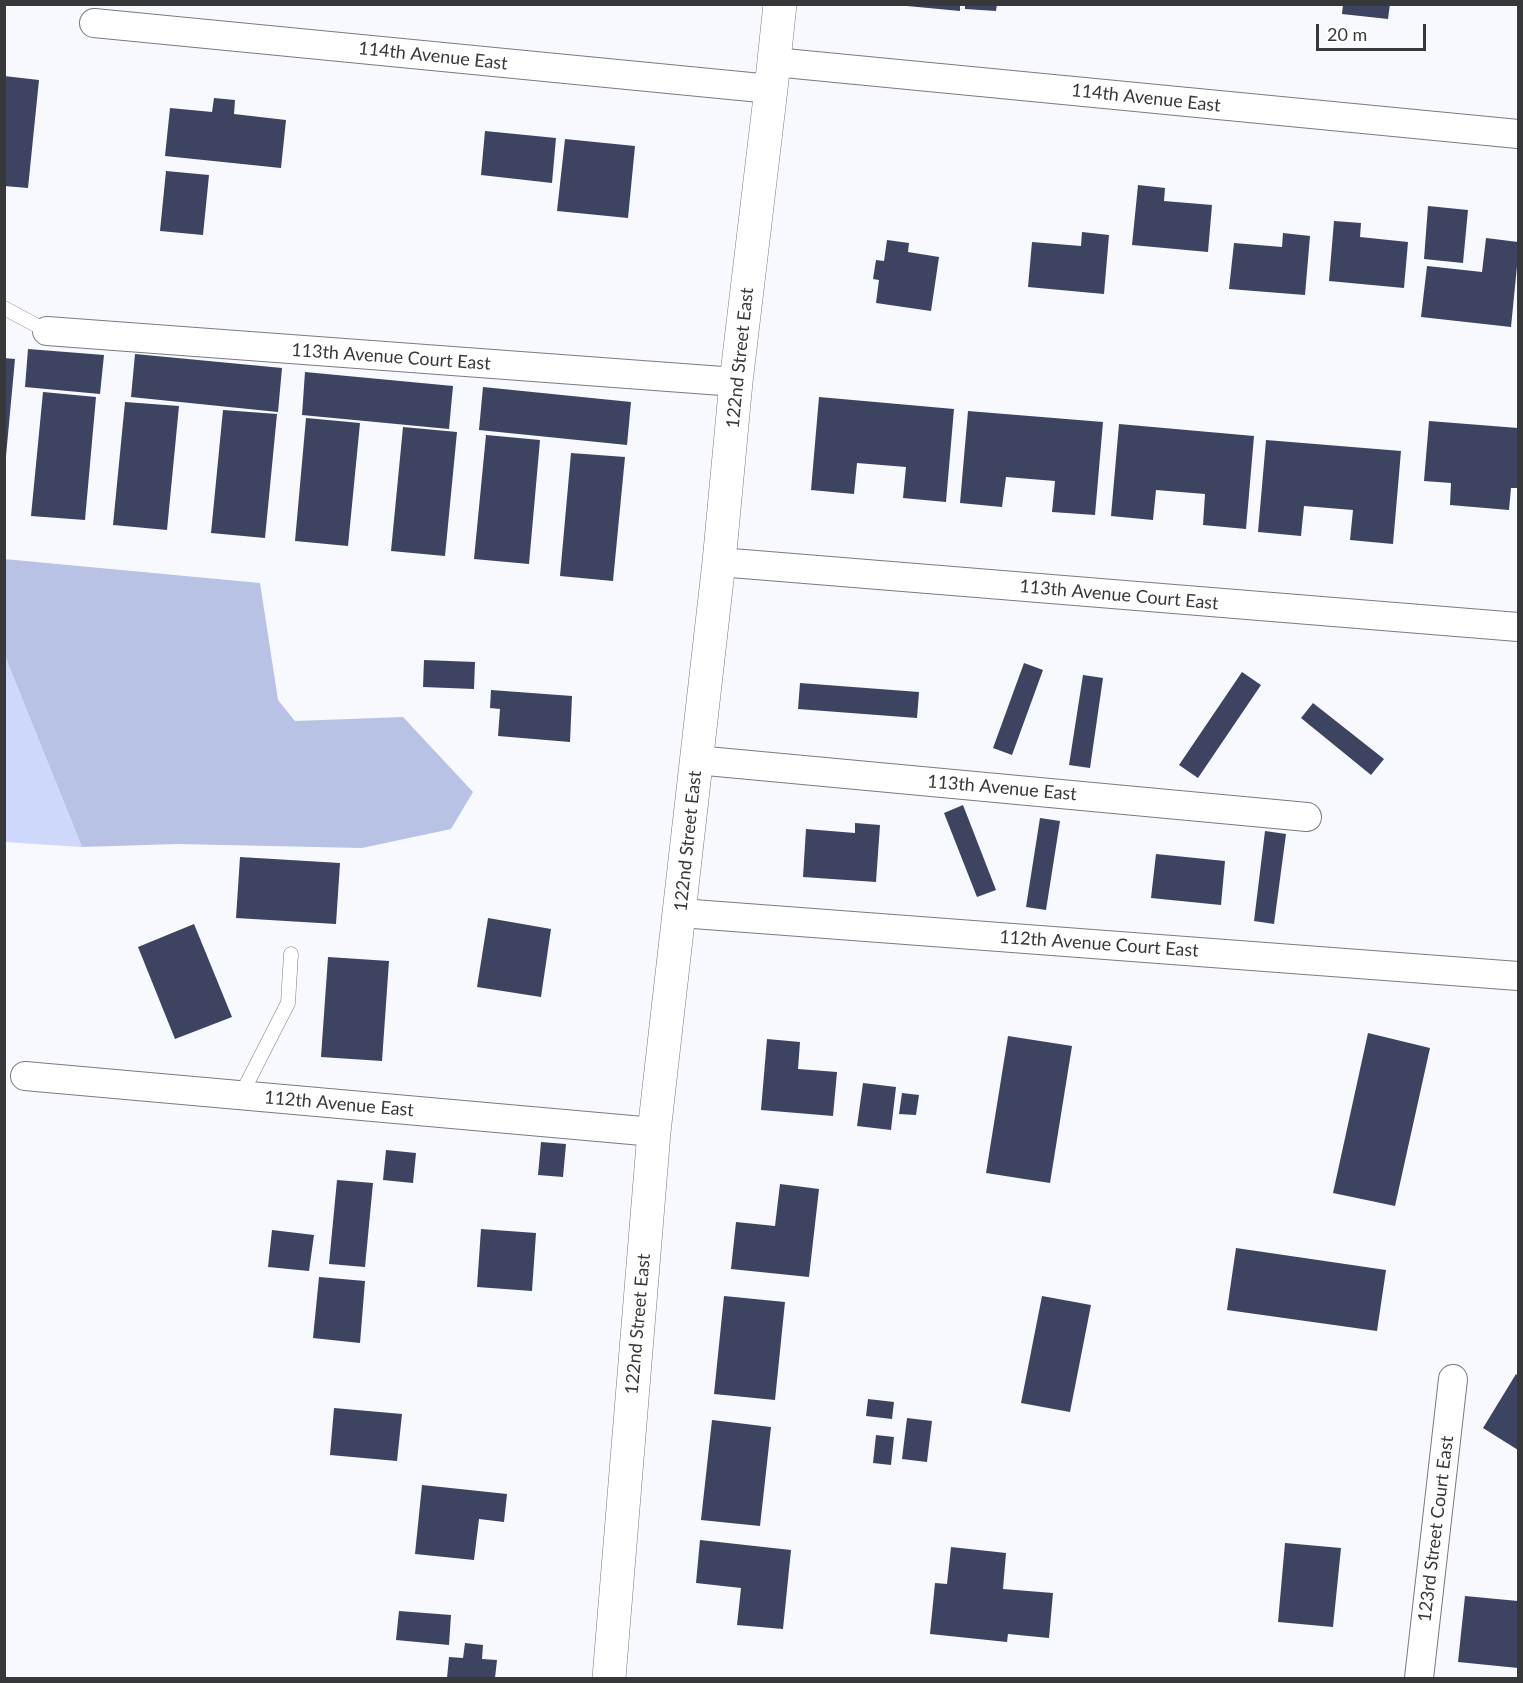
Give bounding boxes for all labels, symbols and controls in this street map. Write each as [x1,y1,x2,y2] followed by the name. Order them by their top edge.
[1319,12,1428,50] scale bar
[1327,23,1367,45] text: 20 m
[357,37,509,75] street label: 114th Avenue East
[1070,79,1222,117] street label: 114th Avenue East
[722,286,758,430] street label: 122nd Street East
[291,339,491,375] street label: 113th Avenue Court East
[1019,576,1219,614] street label: 113th Avenue Court East
[670,769,706,913] street label: 122nd Street East
[926,771,1078,805] street label: 113th Avenue East
[999,926,1199,962] street label: 112th Avenue Court East
[263,1087,415,1121] street label: 112th Avenue East
[621,1253,655,1395] street label: 122nd Street East
[1414,1435,1458,1623] street label: 123rd Street Court East

